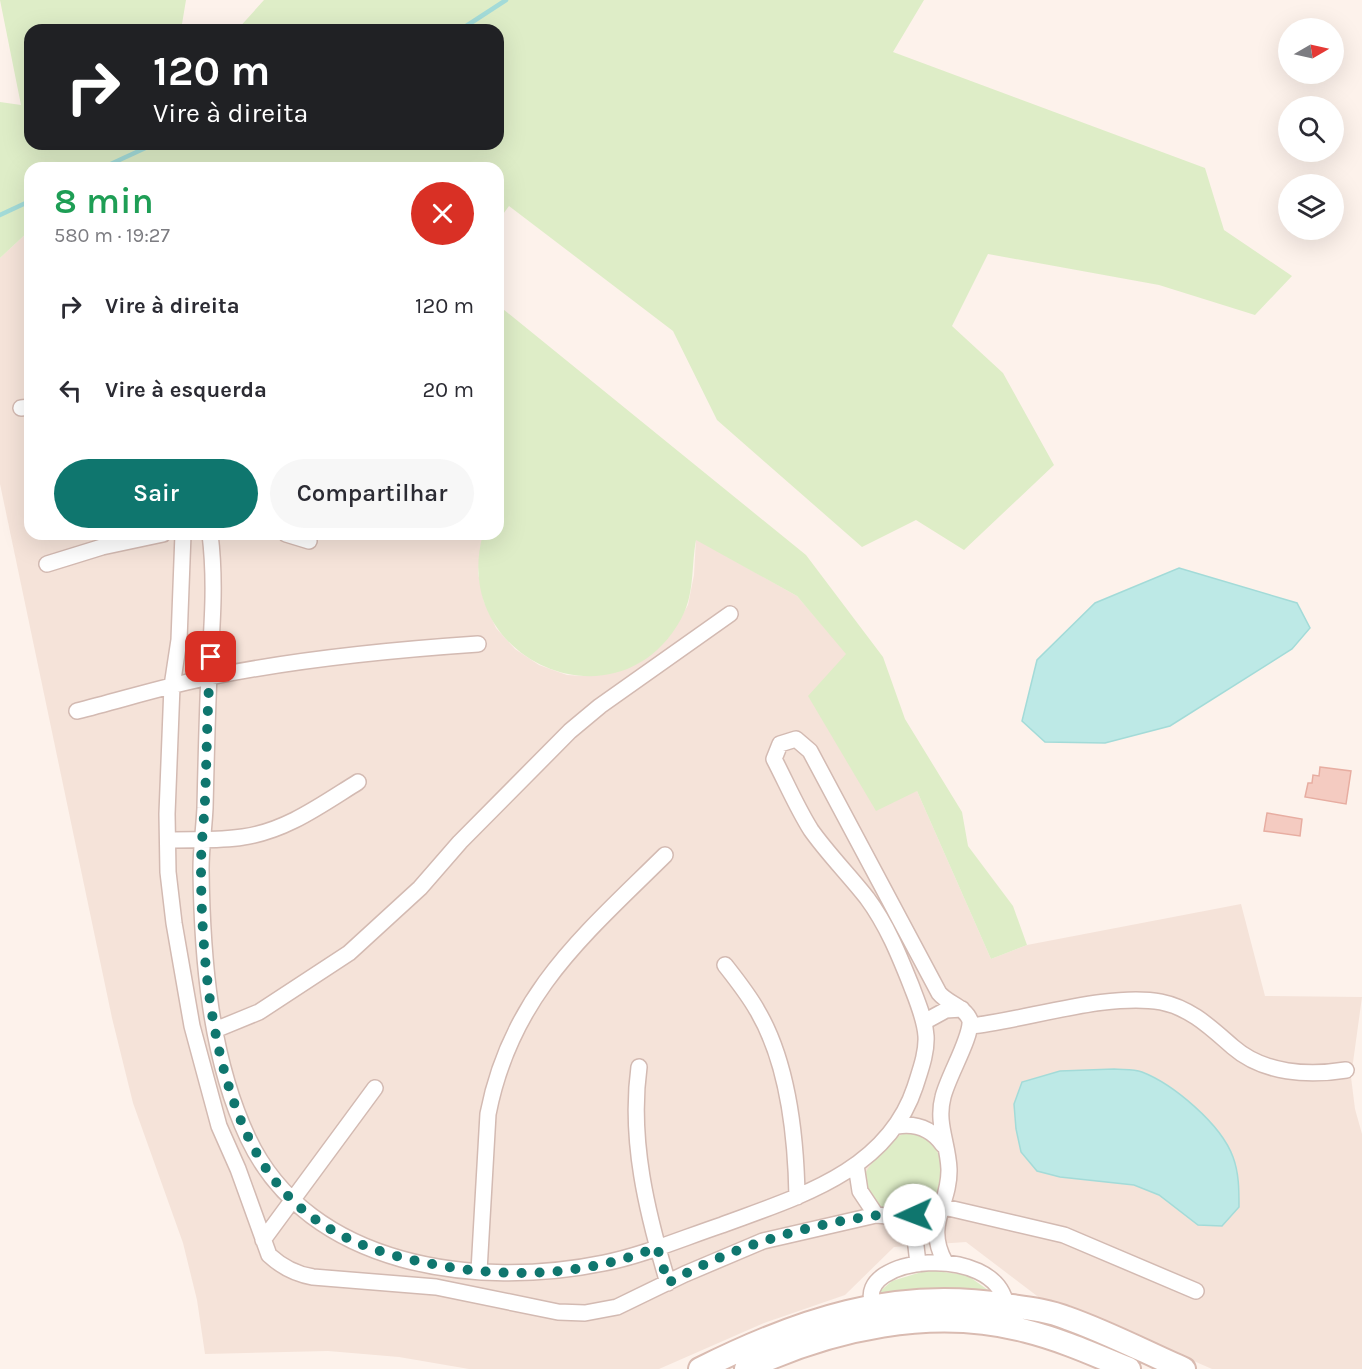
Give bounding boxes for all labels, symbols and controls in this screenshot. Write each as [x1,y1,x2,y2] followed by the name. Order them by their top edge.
[1278,18,1344,84] north arrow
[1278,18,1344,240] map controls
[153,46,270,96] text: 120 m
[54,48,132,126] icon: right
[1278,96,1344,162] button: search
[153,97,308,129] text: Vire à direita
[1278,174,1344,240] button: layers
[54,180,154,222] text: 8 min
[411,182,474,245] button: close
[54,224,170,247] text: 580 m · 19:27
[54,290,87,323] icon: right
[105,293,240,319] text: Vire à direita
[415,293,474,319] text: 120 m
[54,374,87,407] icon: left
[105,377,267,403] text: Vire à esquerda
[422,377,474,403] text: 20 m
[54,459,258,528] button: Sair
[270,459,474,528] button: Compartilhar
[185,631,236,682] pin
[194,640,227,673] icon: arrive
[882,1183,946,1247] position arrow

